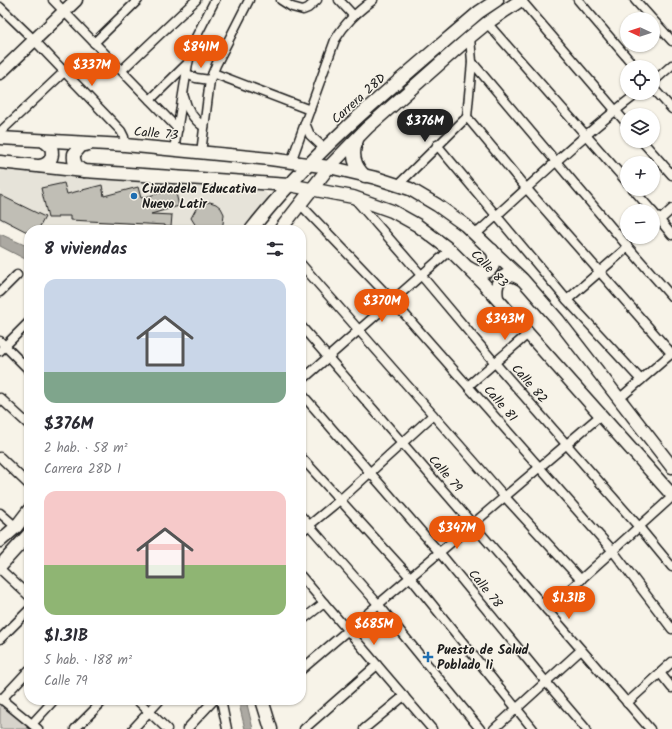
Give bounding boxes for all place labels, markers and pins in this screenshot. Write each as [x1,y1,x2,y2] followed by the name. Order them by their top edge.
[173,35,229,69] pin: $841M
[64,53,120,87] pin: $337M
[397,109,453,143] pin: $376M
[142,179,257,215] place label: Ciudadela Educativa Nuevo Latir
[129,191,139,201] marker: Ciudadela Educativa Nuevo Latir
[354,289,410,323] pin: $370M
[477,307,533,341] pin: $343M
[429,516,485,550] pin: $347M
[536,586,602,620] pin: $1.31B
[346,612,402,646] pin: $685M
[437,640,530,676] place label: Puesto de Salud Poblado Ii
[422,651,434,663] marker: Puesto de Salud Poblado Ii

